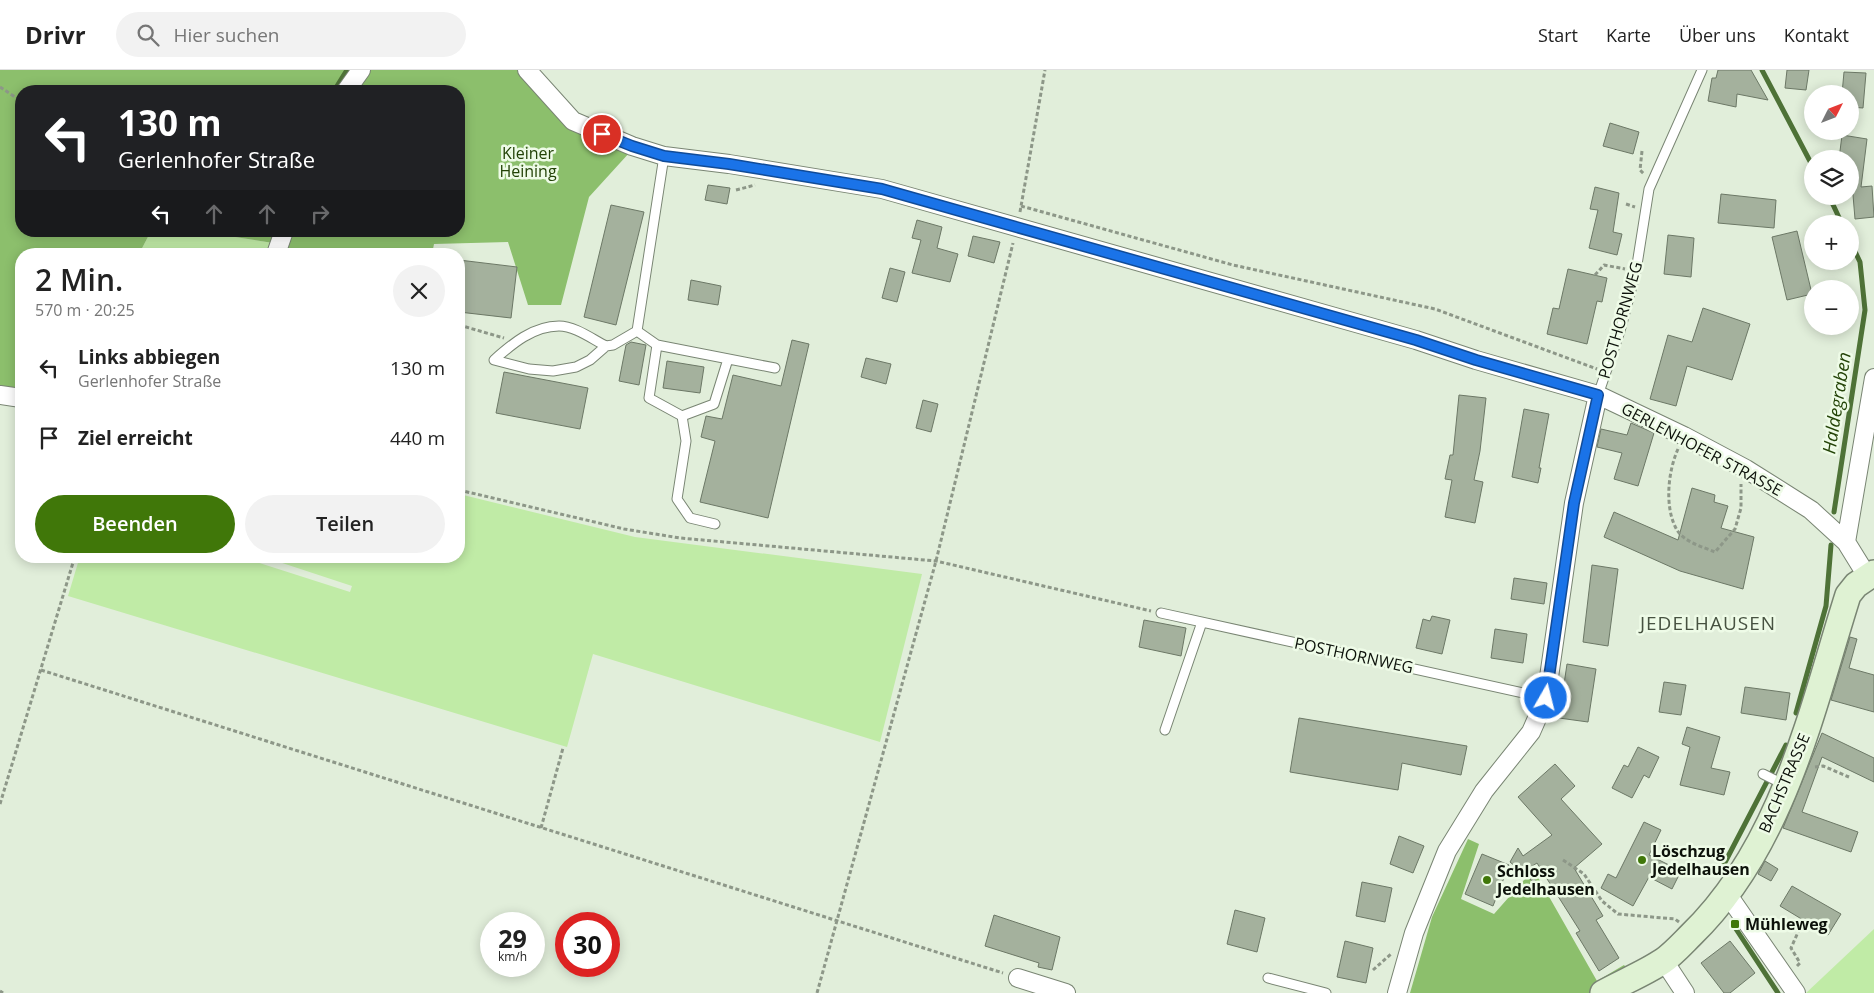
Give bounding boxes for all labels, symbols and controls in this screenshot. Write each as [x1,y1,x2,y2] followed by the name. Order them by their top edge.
[116,12,466,57] search box
[25,18,86,51] text: Drivr
[134,21,162,49] icon: search
[174,22,280,48] text: Hier suchen
[1538,23,1578,47] text: Start
[1606,23,1651,47] text: Karte
[1679,23,1756,47] text: Über uns
[1784,23,1849,47] text: Kontakt
[1804,85,1859,140] north arrow
[1804,85,1859,335] map controls
[118,99,222,146] text: 130 m
[35,105,100,170] icon: left
[581,113,623,155] pin
[588,120,616,148] icon: arrive
[499,142,557,182] park label: Kleiner Heining
[118,144,315,174] text: Gerlenhofer Straße
[1804,150,1859,205] button: layers
[147,200,175,228] icon: left
[200,200,228,228] icon: ahead
[253,200,281,228] icon: ahead
[306,200,334,228] icon: right
[1804,215,1859,270] button: +
[35,259,123,300] text: 2 Min.
[1593,259,1647,381] street label: POSTHORNWEG
[393,265,445,317] button: close
[1804,280,1859,335] button: −
[35,299,135,321] text: 570 m · 20:25
[78,344,220,370] text: Links abbiegen
[1816,350,1856,455] water label: Haldegraben
[35,354,63,382] icon: left
[390,355,445,381] text: 130 m
[78,370,221,392] text: Gerlenhofer Straße
[1618,397,1786,501] street label: GERLENHOFER STRASSE
[35,424,63,452] icon: arrive
[78,425,193,451] text: Ziel erreicht
[390,425,445,451] text: 440 m
[35,495,235,553] button: Beenden
[245,495,445,553] button: Teilen
[1638,610,1776,636] district label: JEDELHAUSEN
[1292,632,1416,678] street label: POSTHORNWEG
[1519,671,1571,723] position arrow
[1753,730,1815,836] street label: BACHSTRASSE
[1650,840,1750,880] place label: Löschzug Jedelhausen
[1636,854,1648,866] marker: Löschzug Jedelhausen
[1495,860,1595,900] place label: Schloss Jedelhausen
[1481,874,1493,886] marker: Schloss Jedelhausen
[555,912,620,977] speed limit sign: 30
[1745,913,1828,935] place label: Mühleweg
[1729,918,1741,930] marker: Mühleweg
[498,921,527,955] text: 29
[498,948,527,965] text: km/h

